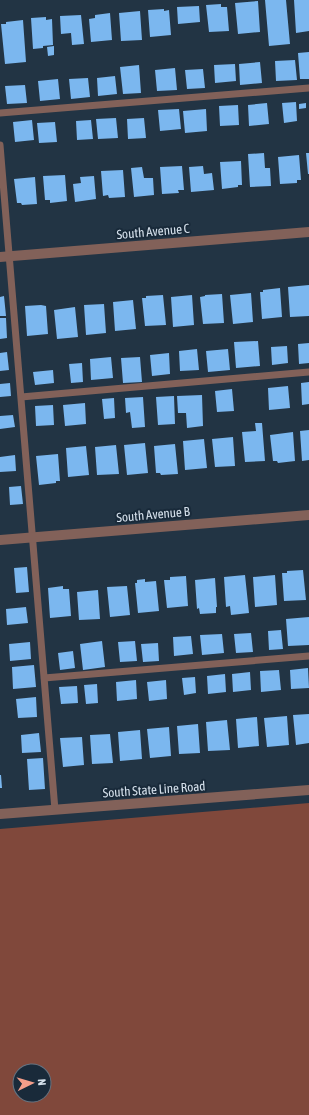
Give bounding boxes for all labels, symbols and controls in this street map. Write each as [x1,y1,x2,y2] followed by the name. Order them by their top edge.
[116,221,190,242] street label: South Avenue C
[116,504,191,525] street label: South Avenue B
[102,778,206,801] street label: South State Line Road
[12,1063,52,1103] north arrow
[36,1078,48,1086] text: N

